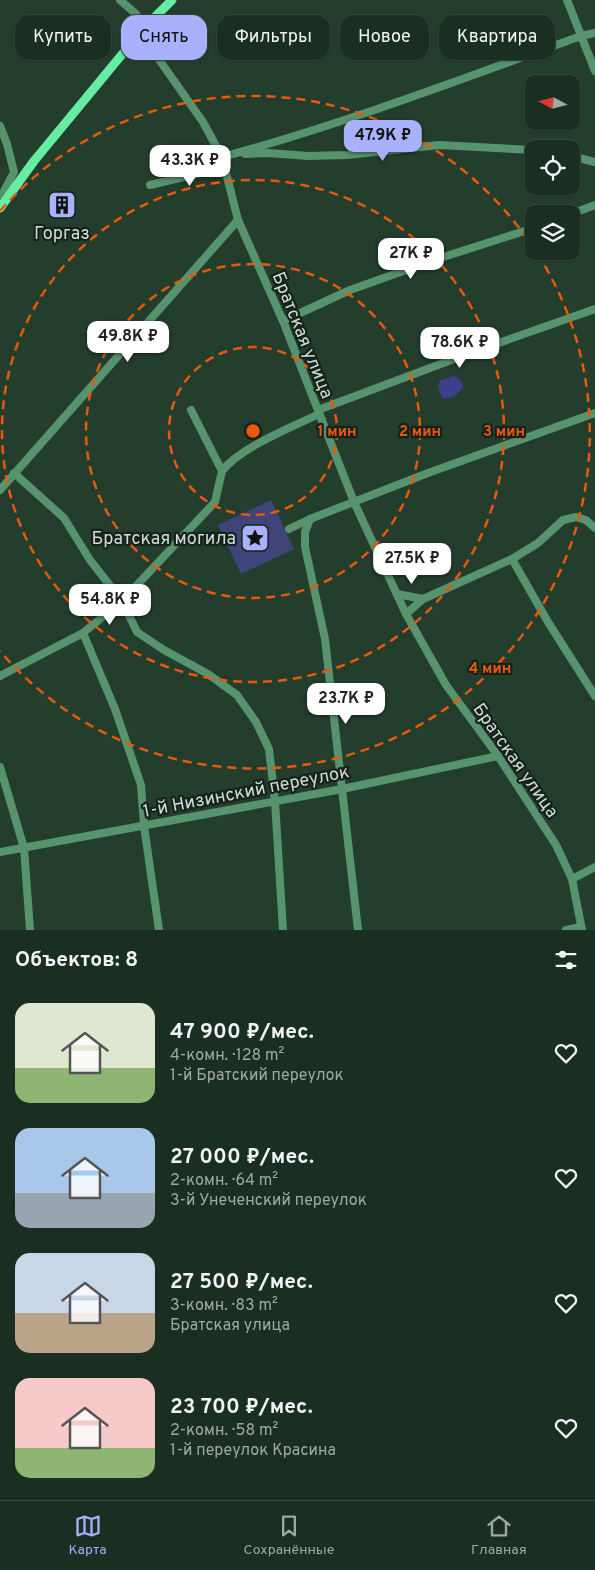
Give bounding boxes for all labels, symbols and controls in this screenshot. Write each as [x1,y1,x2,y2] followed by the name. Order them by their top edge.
[15,15,111,60] chip: Купить
[121,15,207,60] chip: Снять
[217,15,330,60] chip: Фильтры
[340,15,429,60] chip: Новое
[439,15,555,60] chip: Квартира
[525,75,580,130] north arrow
[525,75,580,260] map controls
[337,120,429,162] pin: 47.9K ₽
[355,126,411,146] text: 47.9K ₽
[525,140,580,195] button: locate
[144,144,236,187] pin: 43.3K ₽
[161,151,219,171] text: 43.3K ₽
[47,190,77,220] building icon: Горгаз
[525,205,580,260] button: layers
[34,223,90,246] place label: Горгаз
[376,238,446,280] pin: 27K ₽
[389,244,433,264] text: 27K ₽
[266,269,338,402] street label: Братская улица
[82,320,174,363] pin: 49.8K ₽
[414,326,506,369] pin: 78.6K ₽
[98,327,158,347] text: 49.8K ₽
[431,333,489,353] text: 78.6K ₽
[244,422,262,440] centre of rings
[318,423,356,442] text: 1 мин
[399,423,441,442] text: 2 мин
[483,423,525,442] text: 3 мин
[240,523,270,553] place icon: Братская могила
[92,528,236,551] place label: Братская могила
[366,542,458,585] pin: 27.5K ₽
[384,549,440,569] text: 27.5K ₽
[64,584,156,626] pin: 54.8K ₽
[80,590,140,610] text: 54.8K ₽
[469,660,511,679] text: 4 мин
[300,682,392,725] pin: 23.7K ₽
[318,689,374,709] text: 23.7K ₽
[467,699,563,823] street label: Братская улица
[141,761,351,824] street label: 1-й Низинский переулок
[552,946,580,974] icon: filters
[15,947,138,974] text: Объектов: 8
[170,1019,314,1046] text: 47 900 ₽/мес.
[55,1023,115,1083] icon: home
[552,1039,580,1067] icon: heart
[170,1046,284,1066] text: 4-комн. · 128 m²
[170,1066,344,1086] text: 1-й Братский переулок
[170,1144,314,1171] text: 27 000 ₽/мес.
[55,1148,115,1208] icon: home
[552,1164,580,1192] icon: heart
[170,1171,278,1191] text: 2-комн. · 64 m²
[170,1191,367,1211] text: 3-й Унеченский переулок
[170,1269,313,1296] text: 27 500 ₽/мес.
[55,1273,115,1333] icon: home
[552,1289,580,1317] icon: heart
[170,1296,278,1316] text: 3-комн. · 83 m²
[170,1316,290,1336] text: Братская улица
[170,1394,313,1421] text: 23 700 ₽/мес.
[55,1398,115,1458] icon: home
[552,1414,580,1442] icon: heart
[170,1421,278,1441] text: 2-комн. · 58 m²
[170,1441,336,1461] text: 1-й переулок Красина
[68,1512,107,1559] tab: Карта
[244,1512,334,1559] tab: Сохранённые
[471,1512,527,1559] tab: Главная

